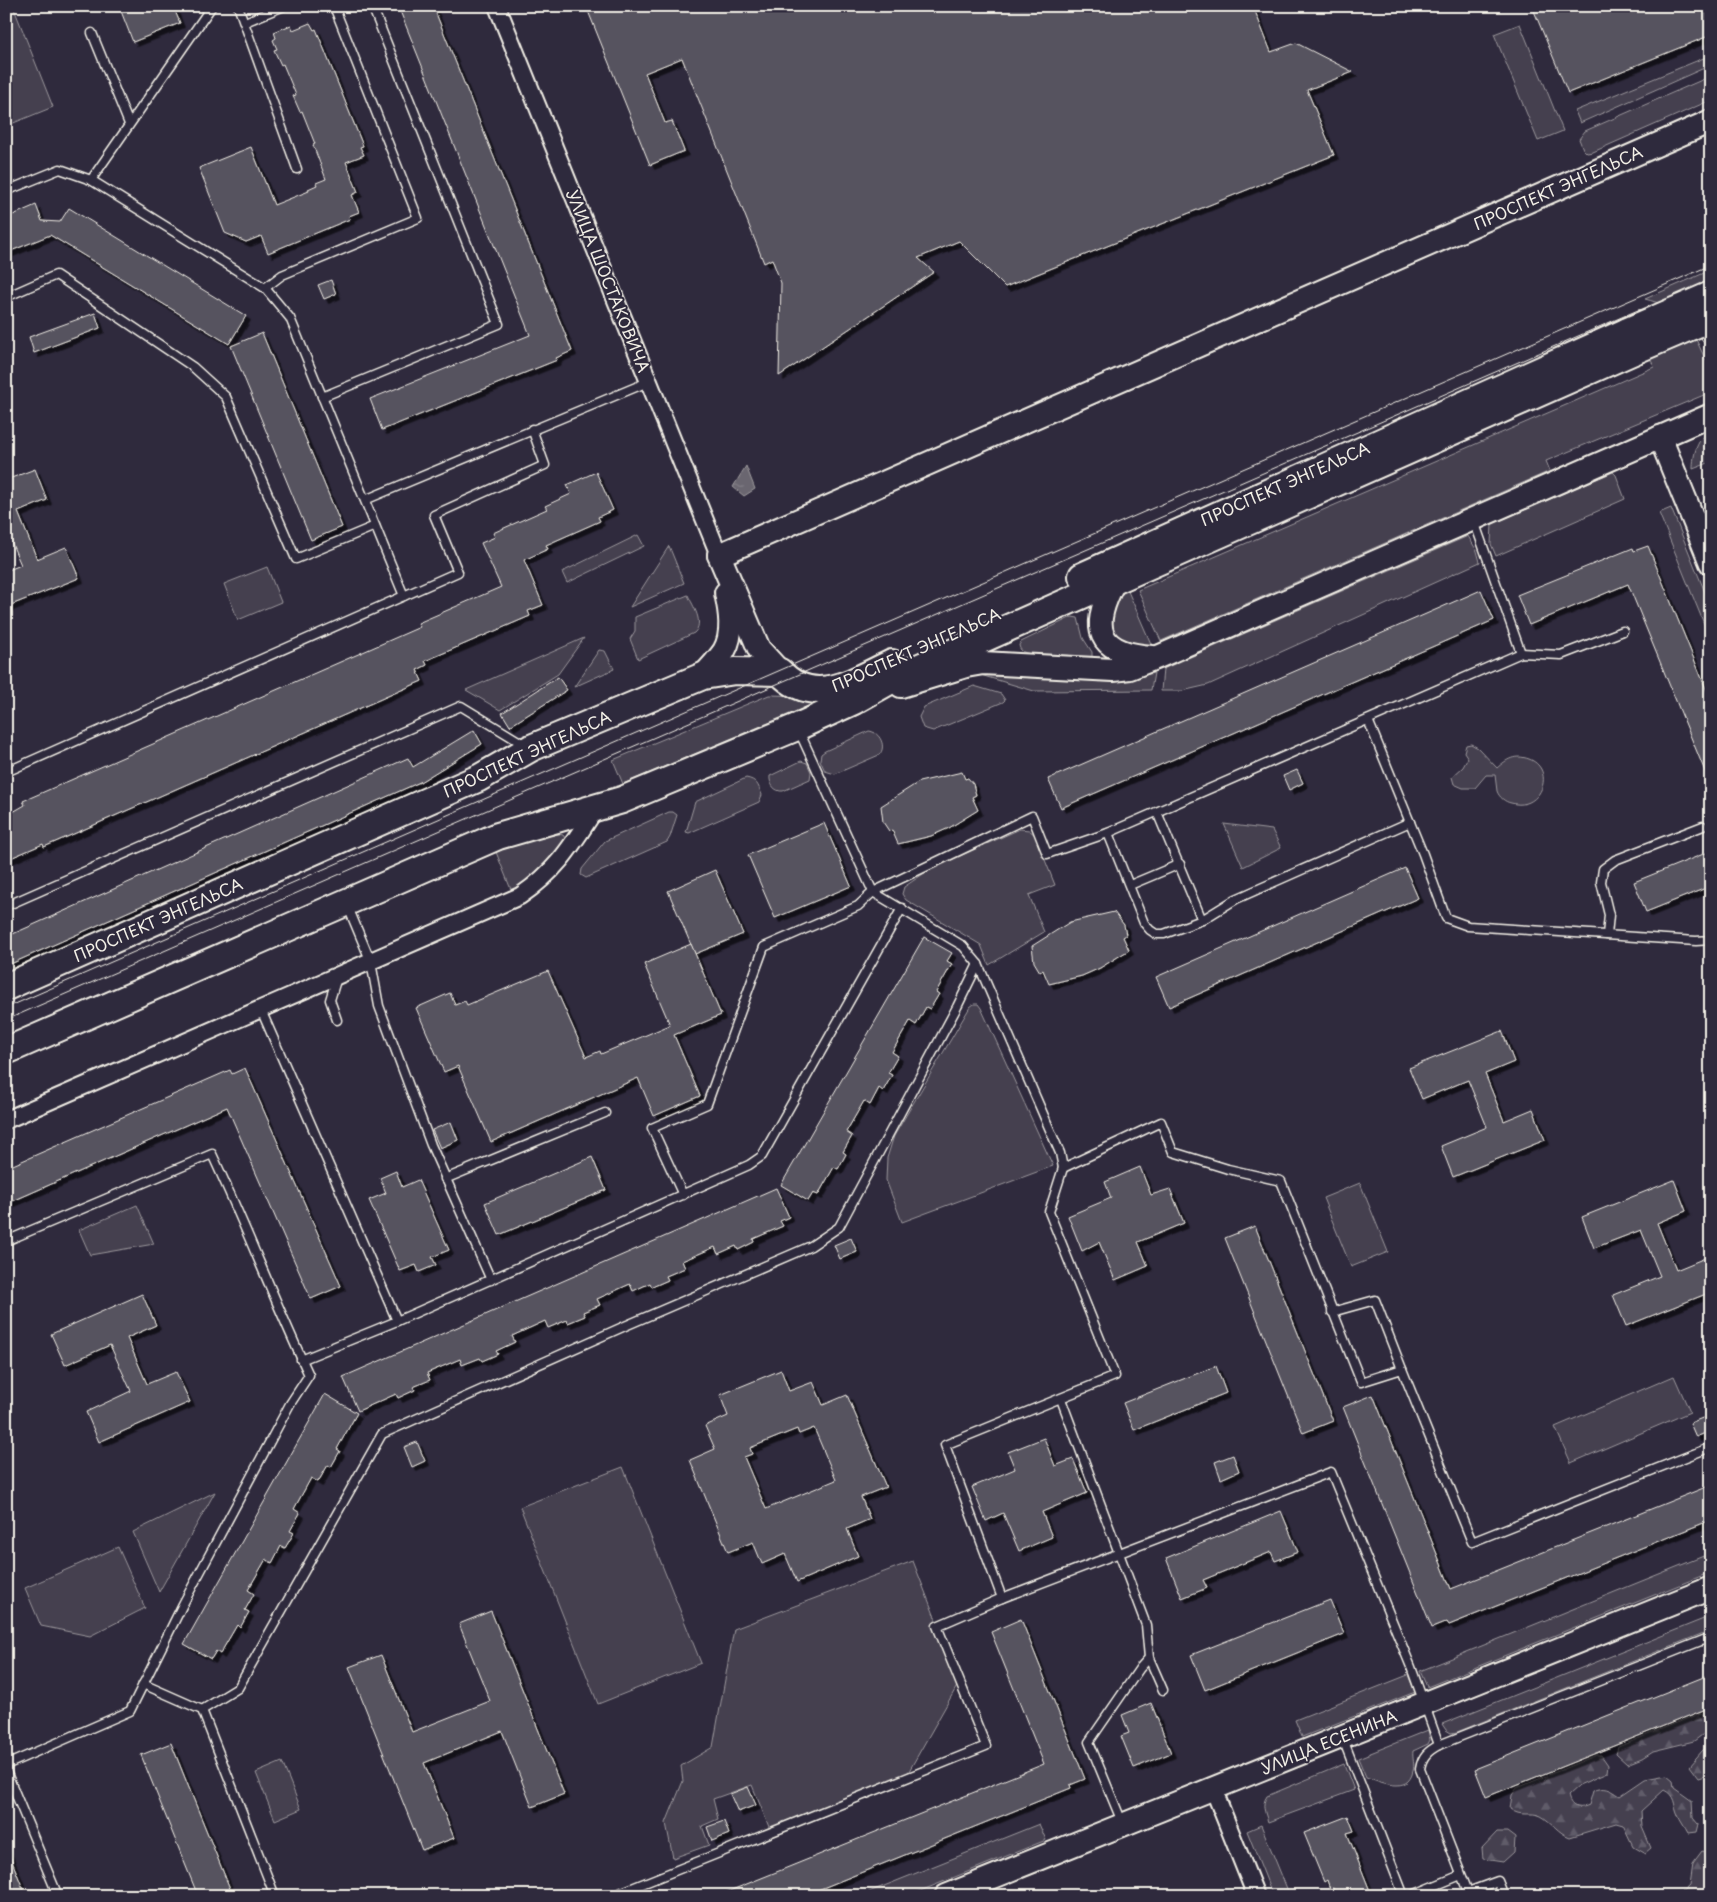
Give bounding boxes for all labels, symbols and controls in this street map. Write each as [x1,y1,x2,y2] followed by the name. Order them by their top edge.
[1469,139,1646,235] street label: ПРОСПЕКТ ЭНГЕЛЬСА
[561,186,657,376] street label: УЛИЦА ШОСТАКОВИЧА
[1196,435,1373,531] street label: ПРОСПЕКТ ЭНГЕЛЬСА
[827,601,1004,697] street label: ПРОСПЕКТ ЭНГЕЛЬСА
[439,704,614,803] street label: ПРОСПЕКТ ЭНГЕЛЬСА
[69,871,246,967] street label: ПРОСПЕКТ ЭНГЕЛЬСА
[1257,1703,1400,1779] street label: УЛИЦА ЕСЕНИНА

